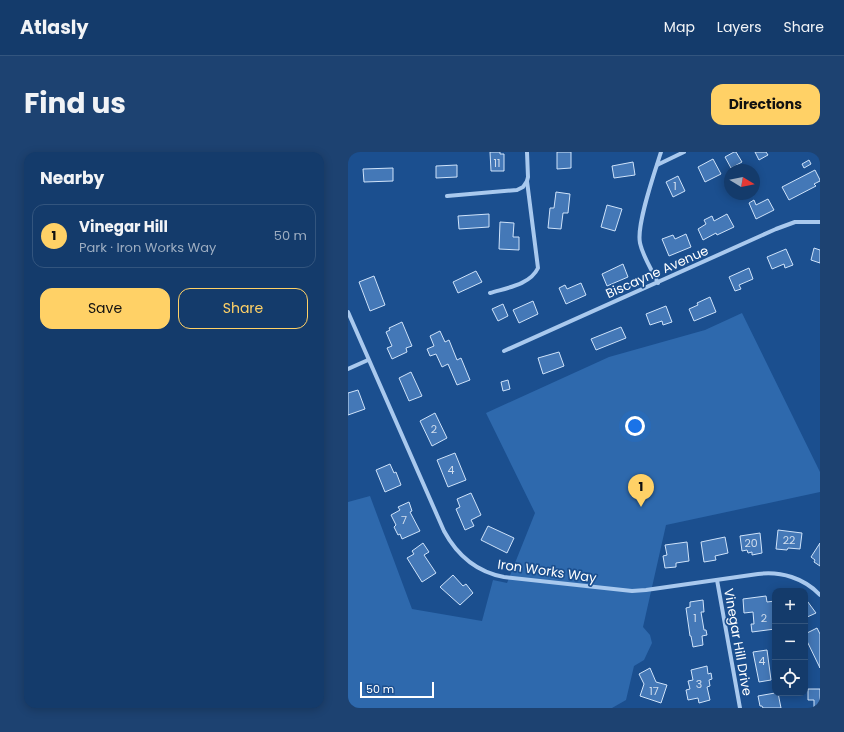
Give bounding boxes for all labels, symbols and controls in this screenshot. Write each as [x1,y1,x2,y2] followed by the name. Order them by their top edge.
[20,14,88,41] text: Atlasly
[664,17,695,37] text: Map
[717,17,761,37] text: Layers
[783,17,824,37] text: Share
[24,84,126,123] text: Find us
[711,84,820,125] button: Directions
[493,155,501,171] house number: 11
[724,164,760,200] north arrow
[40,166,104,190] text: Nearby
[673,178,677,194] house number: 1
[79,216,168,237] text: Vinegar Hill
[52,226,56,245] text: 1
[274,226,307,245] text: 50 m
[79,238,216,257] text: Park · Iron Works Way
[603,241,711,303] street label: Biscayne Avenue
[40,288,170,329] button: Save
[178,288,308,329] button: Share
[625,416,645,436] your location
[431,421,437,437] house number: 2
[448,462,455,478] house number: 4
[628,474,654,507] pin: 1
[401,512,407,528] house number: 7
[783,532,795,548] house number: 22
[744,535,758,551] house number: 20
[496,555,598,587] street label: Iron Works Way
[719,587,757,697] street label: Vinegar Hill Drive
[772,588,808,696] map controls
[772,588,808,624] button: +
[693,610,697,626] house number: 1
[761,610,767,626] house number: 2
[772,624,808,660] button: −
[759,653,766,669] house number: 4
[772,660,808,696] button: locate
[696,676,702,692] house number: 3
[360,680,434,699] scale bar
[366,681,394,697] text: 50 m
[649,683,659,699] house number: 17

